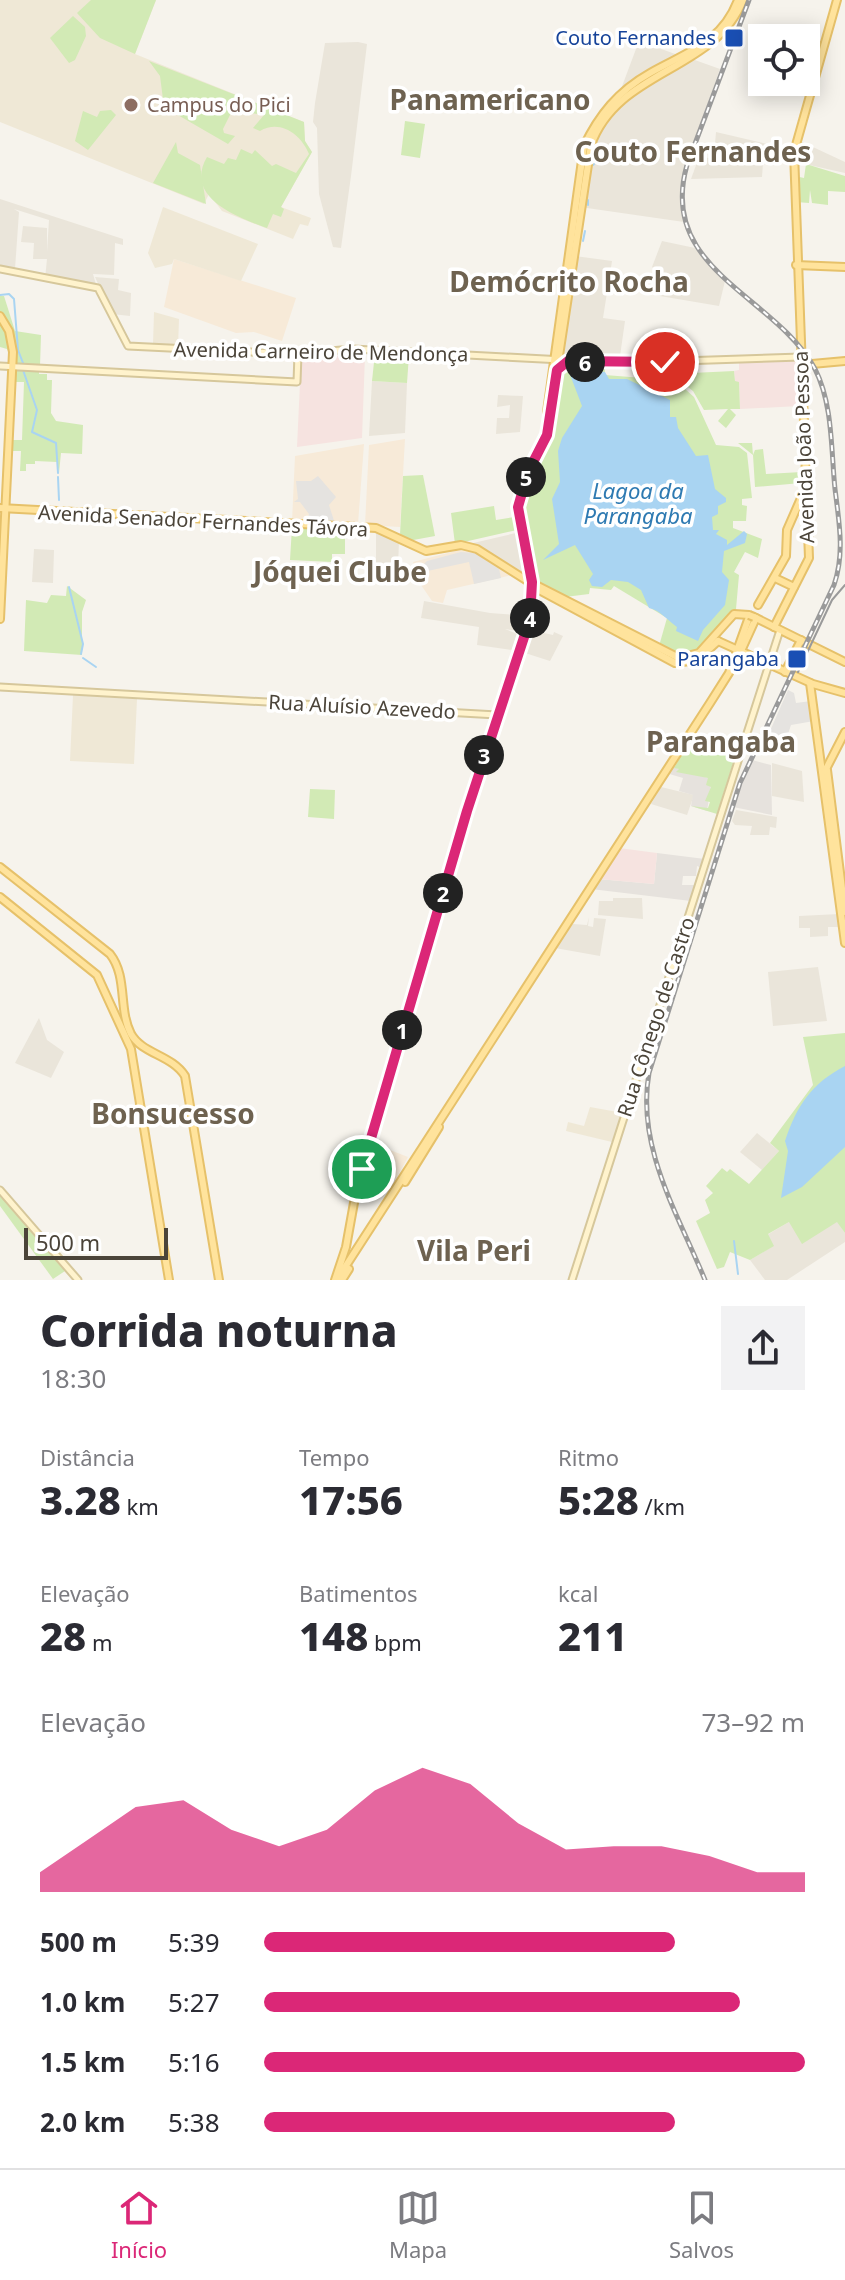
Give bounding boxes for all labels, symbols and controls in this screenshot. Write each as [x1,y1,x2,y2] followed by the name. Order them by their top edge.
[555,24,716,51] place label: Couto Fernandes
[748,24,820,96] map controls
[748,24,820,96] button: locate
[723,27,745,49] marker: Couto Fernandes
[390,80,590,118] district label: Panamericano
[147,91,291,118] place label: Campus do Pici
[122,96,140,114] marker: Campus do Pici
[575,132,811,170] district label: Couto Fernandes
[449,262,689,300] district label: Demócrito Rocha
[631,328,699,396] pin
[173,335,469,368] street label: Avenida Carneiro de Mendonça
[643,340,687,384] icon: check
[565,342,605,382] pin: 6
[579,347,591,377] text: 6
[787,350,820,544] street label: Avenida João Pessoa
[506,457,546,497] pin: 5
[520,462,532,492] text: 5
[584,475,693,530] water label: Lagoa da Parangaba
[37,498,369,543] street label: Avenida Senador Fernandes Távora
[250,552,427,590] district label: Jóquei Clube
[510,598,550,638] pin: 4
[524,603,536,633] text: 4
[677,645,779,672] place label: Parangaba
[786,648,808,670] marker: Parangaba
[268,688,456,725] street label: Rua Aluísio Azevedo
[646,722,796,760] district label: Parangaba
[464,735,504,775] pin: 3
[478,740,490,770] text: 3
[423,873,463,913] pin: 2
[437,878,449,908] text: 2
[610,913,701,1120] street label: Rua Cônego de Castro
[382,1010,422,1050] pin: 1
[396,1015,408,1045] text: 1
[91,1094,255,1132] district label: Bonsucesso
[328,1135,396,1203] pin
[340,1147,384,1191] icon: arrive
[24,1224,168,1260] scale bar
[36,1227,100,1257] text: 500 m
[417,1231,531,1269] district label: Vila Peri
[40,1300,398,1360] text: Corrida noturna
[721,1306,805,1390] button: share
[40,1360,106,1396] text: 18:30
[40,1442,135,1472] text: Distância
[299,1442,370,1472] text: Tempo
[558,1442,619,1472] text: Ritmo
[40,1472,121,1527] text: 3.28
[299,1472,403,1527] text: 17:56
[558,1472,639,1527] text: 5:28
[121,1491,159,1521] text: km
[639,1491,685,1521] text: /km
[40,1578,130,1608] text: Elevação
[299,1578,418,1608] text: Batimentos
[558,1578,598,1608] text: kcal
[40,1608,86,1663] text: 28
[299,1608,368,1663] text: 148
[558,1608,627,1663] text: 211
[86,1627,113,1657] text: m
[368,1627,422,1657] text: bpm
[40,1704,146,1740] text: Elevação
[701,1704,805,1740] text: 73–92 m
[40,1924,117,1960] text: 500 m
[168,1924,220,1960] text: 5:39
[40,1984,125,2020] text: 1.0 km
[168,1984,220,2020] text: 5:27
[40,2044,125,2080] text: 1.5 km
[168,2044,220,2080] text: 5:16
[40,2104,125,2140] text: 2.0 km
[168,2104,220,2140] text: 5:38
[111,2186,167,2264] tab: Início
[389,2186,447,2264] tab: Mapa
[669,2186,734,2264] tab: Salvos

